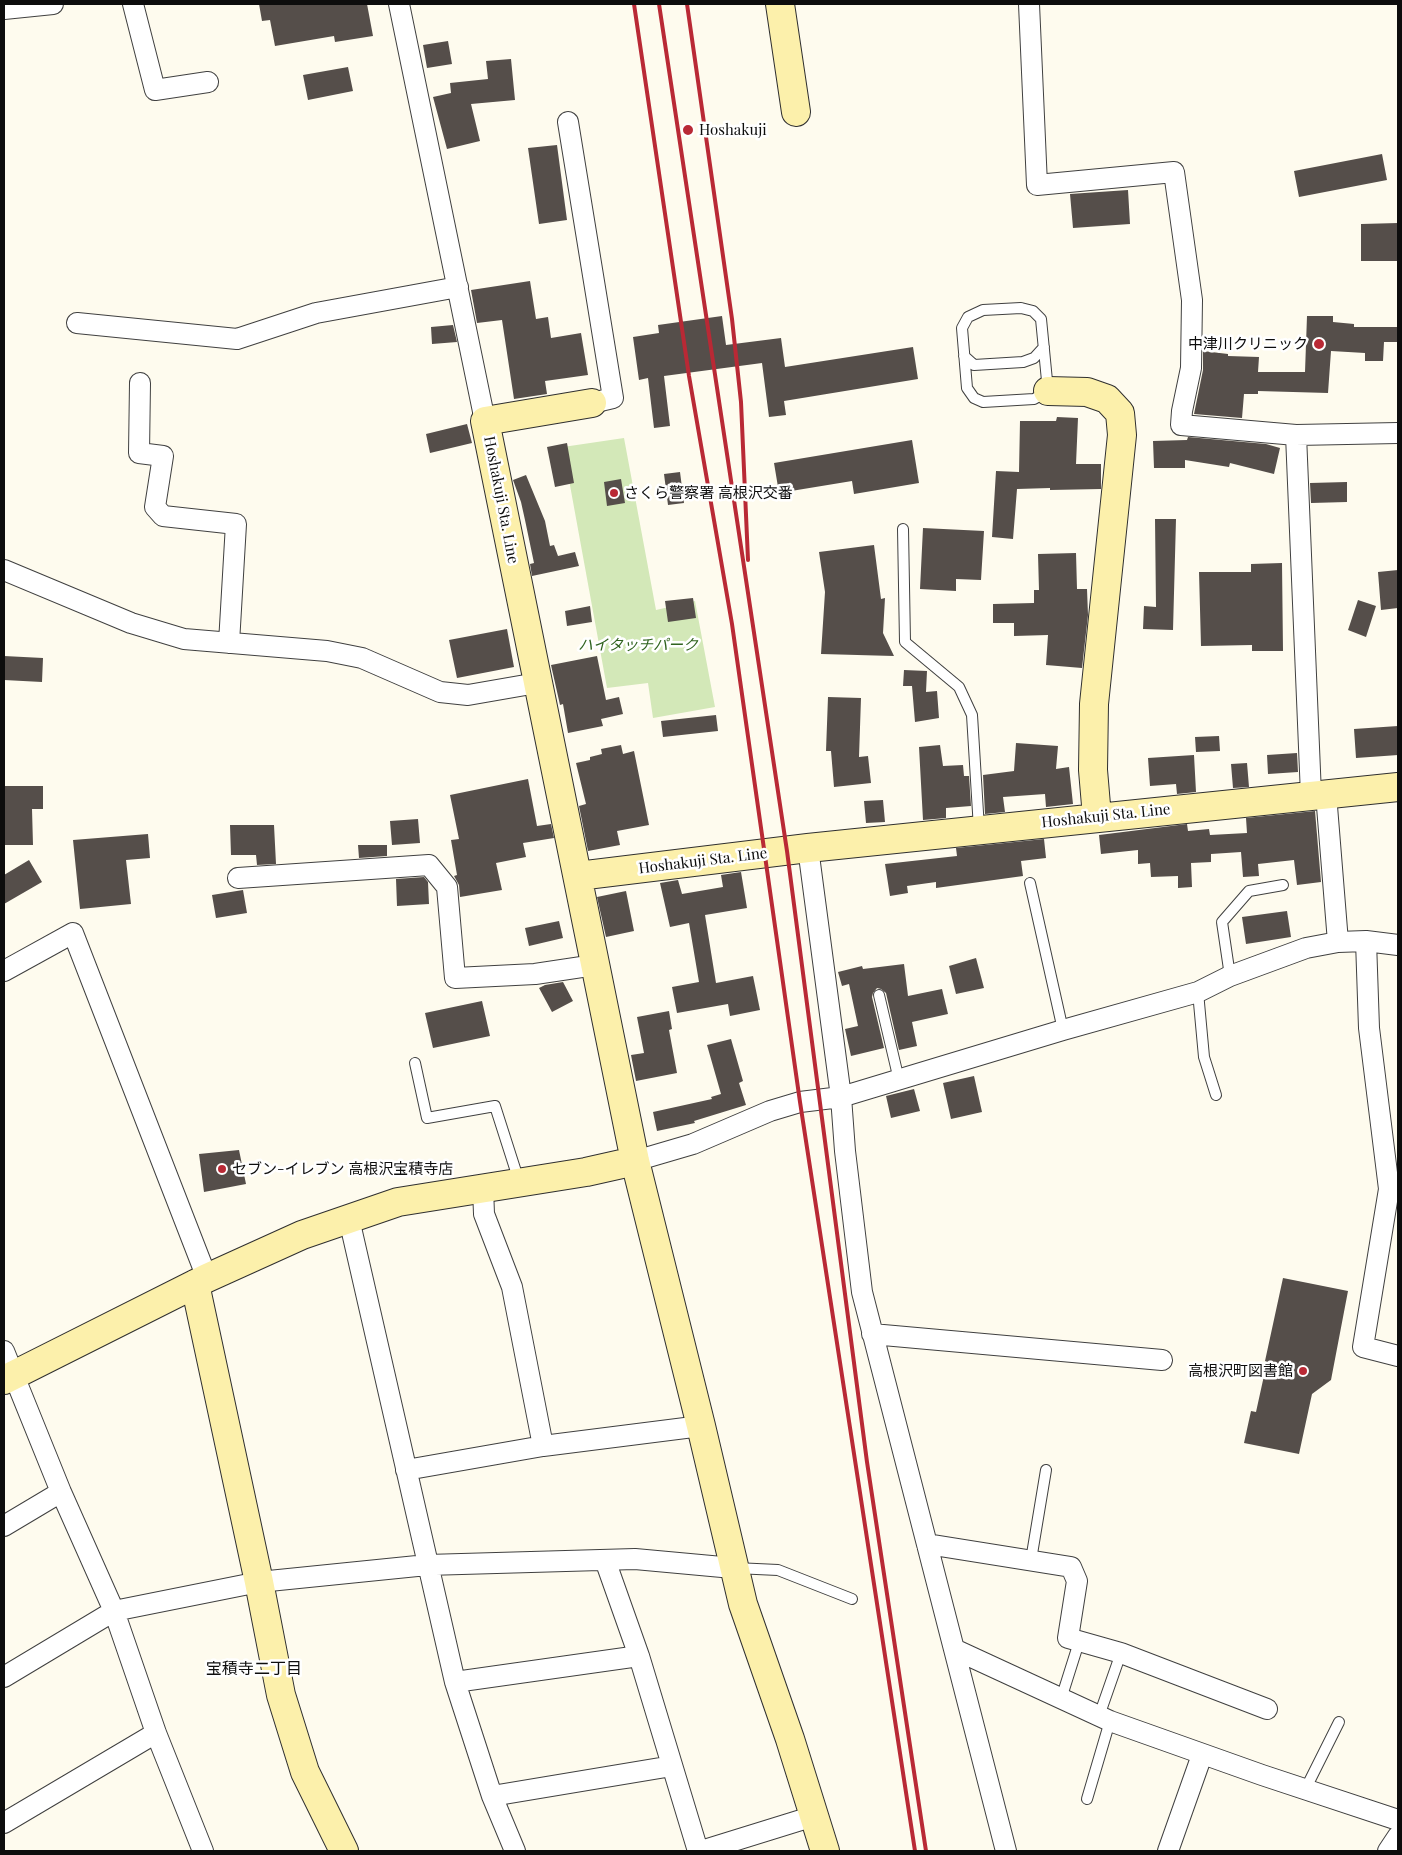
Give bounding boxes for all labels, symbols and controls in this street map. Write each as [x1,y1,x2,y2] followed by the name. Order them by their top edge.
[699,121,767,139] place label: Hoshakuji
[681,123,695,137] marker: Hoshakuji
[1188,335,1308,353] place label: 中津川クリニック
[1312,337,1326,351] marker: 中津川クリニック
[480,435,522,565] street label: Hoshakuji Sta. Line
[624,484,793,502] place label: さくら警察署 高根沢交番
[608,487,620,499] marker: さくら警察署 高根沢交番
[578,636,698,654] park label: ハイタッチパーク
[1041,800,1171,832] street label: Hoshakuji Sta. Line
[638,844,768,878] street label: Hoshakuji Sta. Line
[232,1160,453,1178] place label: セブン-イレブン 高根沢宝積寺店
[216,1163,228,1175] marker: セブン-イレブン 高根沢宝積寺店
[1188,1362,1293,1380] place label: 高根沢町図書館
[1297,1365,1309,1377] marker: 高根沢町図書館
[206,1659,302,1679] district label: 宝積寺二丁目

